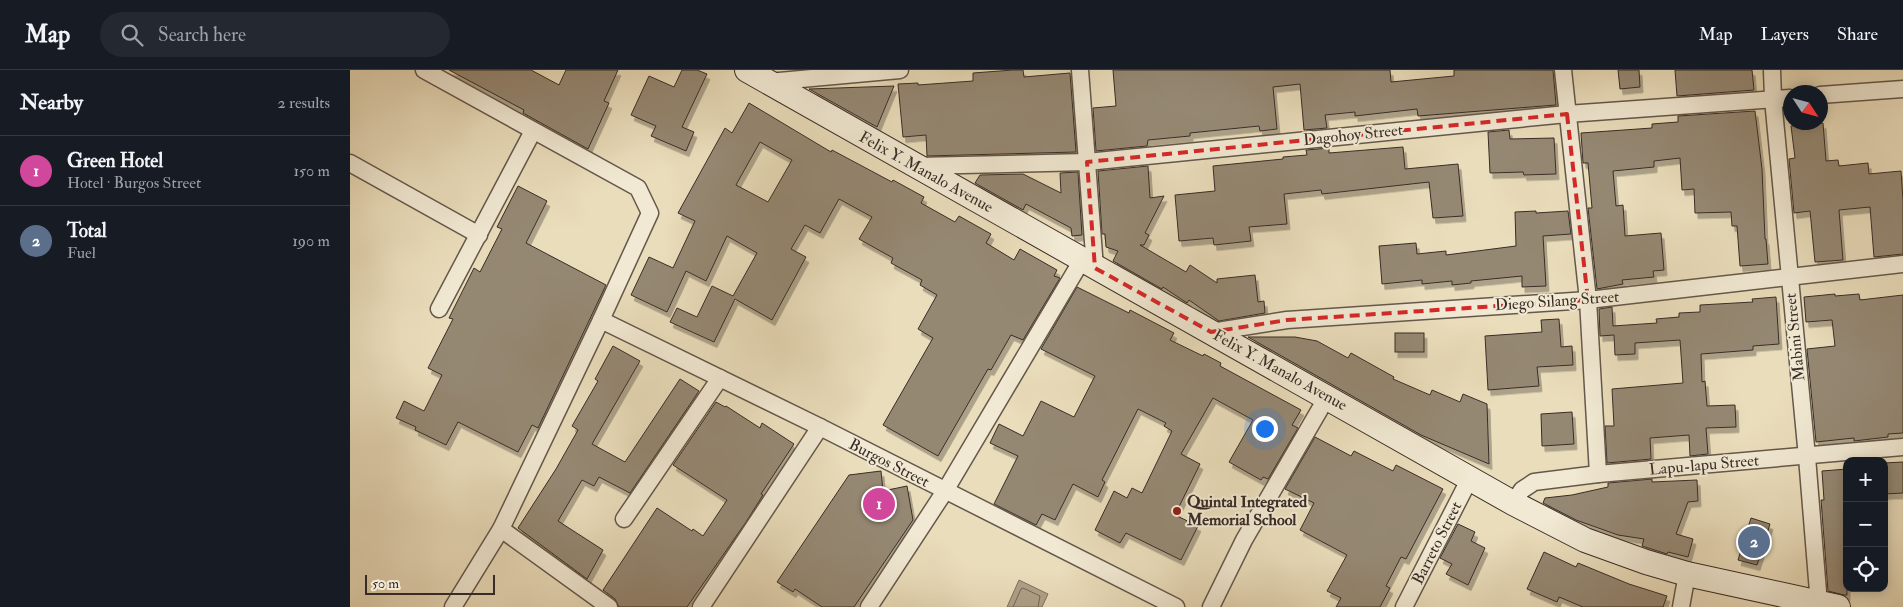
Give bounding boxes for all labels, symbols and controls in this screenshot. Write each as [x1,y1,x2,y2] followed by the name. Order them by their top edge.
[100,12,450,57] search box
[25,19,70,50] text: Map
[118,21,146,49] icon: search
[158,23,246,47] text: Search here
[1699,23,1733,46] text: Map
[1761,23,1809,46] text: Layers
[1837,23,1878,46] text: Share
[1783,85,1828,130] north arrow
[20,89,83,116] text: Nearby
[277,93,330,113] text: 2 results
[1302,120,1404,150] street label: Dagohoy Street
[855,127,997,217] street label: Felix Y. Manalo Avenue
[67,149,163,173] text: Green Hotel
[33,161,39,181] text: 1
[293,161,330,181] text: 150 m
[67,173,201,193] text: Hotel · Burgos Street
[67,219,107,243] text: Total
[32,231,40,251] text: 2
[292,231,330,251] text: 190 m
[67,243,96,263] text: Fuel
[1494,287,1620,315] street label: Diego Silang Street
[1780,292,1810,382] street label: Mabini Street
[1209,325,1351,415] street label: Felix Y. Manalo Avenue
[1252,416,1278,442] your location
[845,434,933,492] street label: Burgos Street
[1648,450,1760,481] street label: Lapu-lapu Street
[1843,457,1888,592] map controls
[1843,457,1888,502] button: +
[863,485,895,523] pin: 1
[1186,492,1307,530] place label: Quintal Integrated Memorial School
[1408,498,1466,588] street label: Barreto Street
[1843,502,1888,547] button: −
[1171,505,1183,517] marker: Quintal Integrated Memorial School
[1738,523,1770,561] pin: 2
[1843,547,1888,592] button: locate
[365,572,495,595] scale bar
[372,575,399,592] text: 50 m

